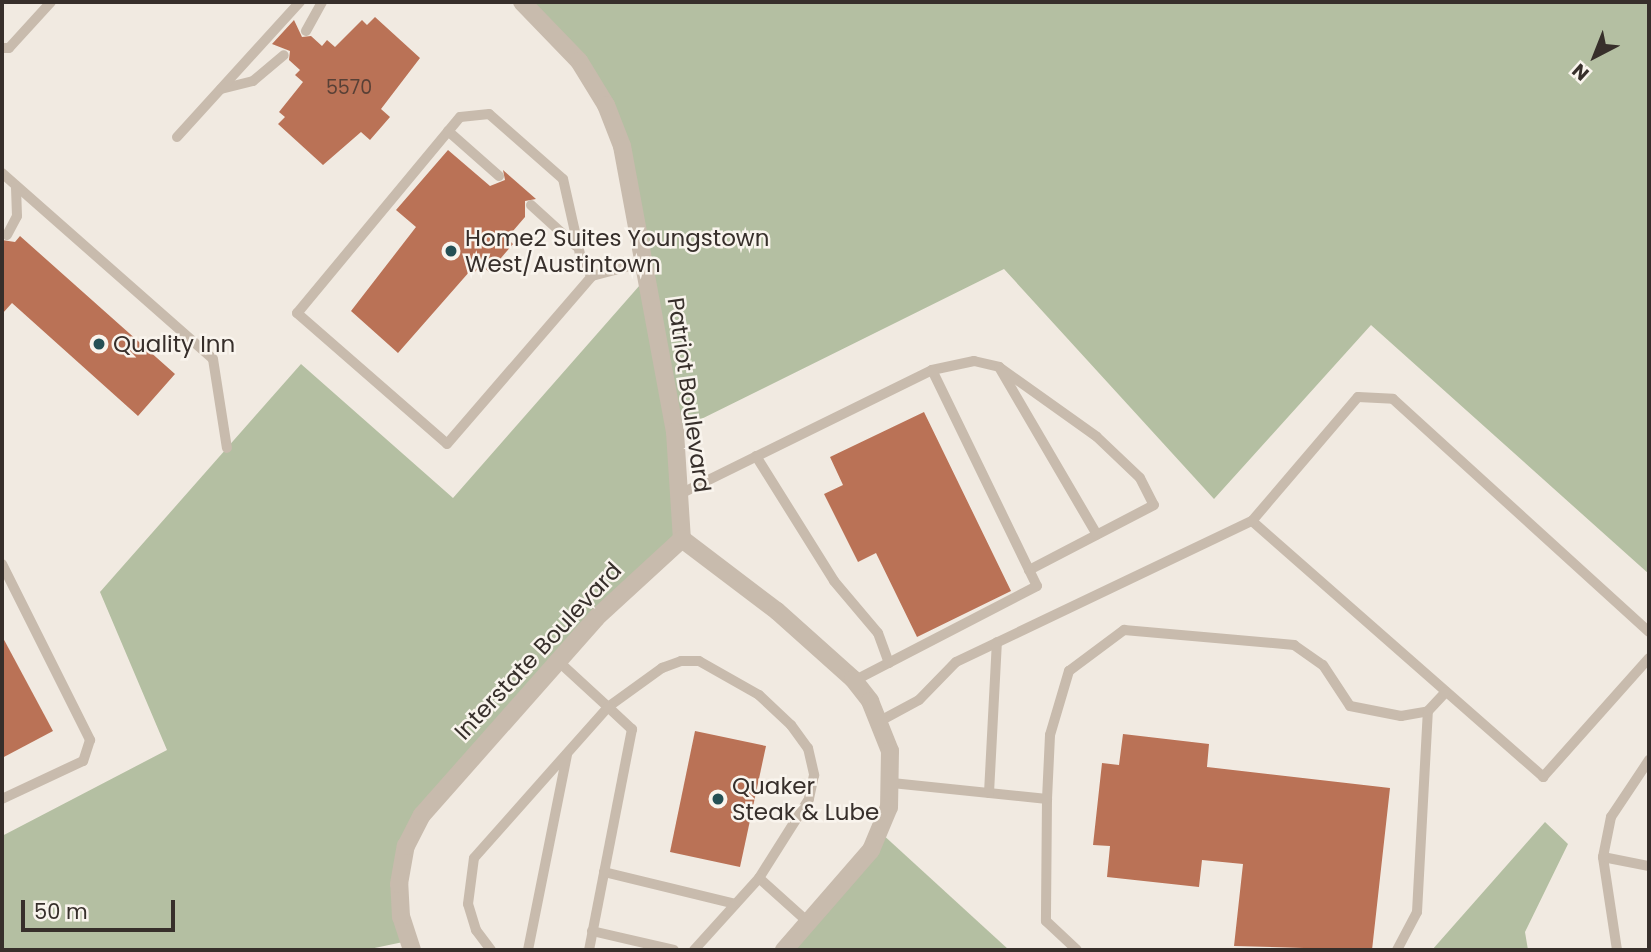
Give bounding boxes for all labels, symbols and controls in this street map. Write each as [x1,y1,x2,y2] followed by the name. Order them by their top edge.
[1560,21,1630,91] north arrow
[1566,57,1595,87] text: N
[326,77,372,99] house number: 5570
[465,224,769,278] place label: Home2 Suites Youngstown West/Austintown
[443,243,459,259] marker: Home2 Suites Youngstown West/Austintown
[662,296,716,494] street label: Patriot Boulevard
[113,330,235,358] place label: Quality Inn
[91,336,107,352] marker: Quality Inn
[449,557,627,745] street label: Interstate Boulevard
[732,772,879,826] place label: Quaker Steak & Lube
[710,791,726,807] marker: Quaker Steak & Lube
[24,886,178,930] scale bar
[34,897,88,926] text: 50 m

